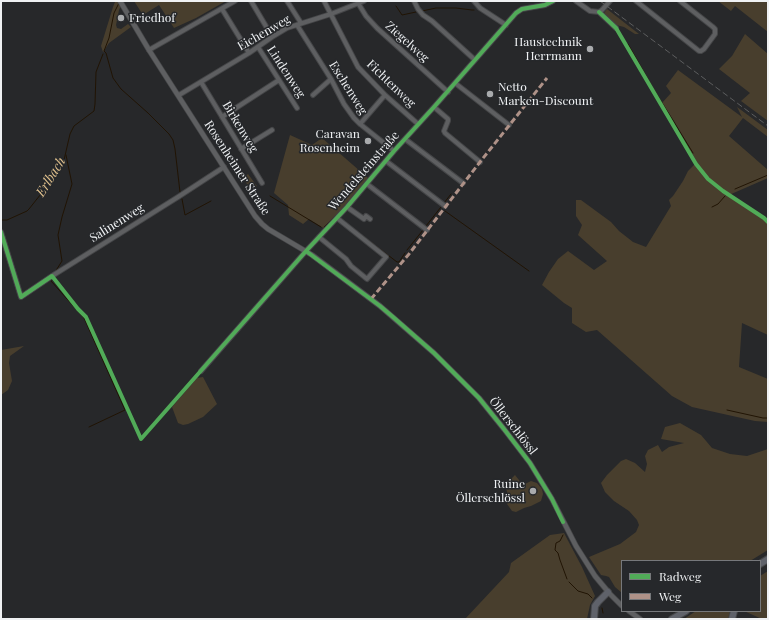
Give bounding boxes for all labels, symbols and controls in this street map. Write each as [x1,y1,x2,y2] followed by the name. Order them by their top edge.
[129,11,175,25] place label: Friedhof
[235,12,293,54] street label: Eichenweg
[116,13,126,23] marker: Friedhof
[382,19,432,65] street label: Ziegelweg
[514,35,582,63] place label: Haustechnik Herrmann
[264,43,308,101] street label: Lindenweg
[585,44,595,54] marker: Haustechnik Herrmann
[364,57,418,111] street label: Fichtenweg
[326,59,370,117] street label: Eschenweg
[498,80,593,108] place label: Netto Marken-Discount
[485,89,495,99] marker: Netto Marken-Discount
[219,99,261,155] street label: Birkenweg
[201,118,273,218] street label: Rosenheimer Straße
[300,127,360,155] place label: Caravan Rosenheim
[326,128,402,214] street label: Wendelsteinstraße
[363,136,373,146] marker: Caravan Rosenheim
[33,155,69,199] water label: Erlbach
[87,201,147,245] street label: Salinenweg
[486,394,540,458] street label: Öllerschlössl
[456,477,525,505] place label: Ruine Öllerschlössl
[528,486,538,496] marker: Ruine Öllerschlössl
[621,560,761,612] legend
[659,568,701,584] text: Radweg
[659,588,681,604] text: Weg

